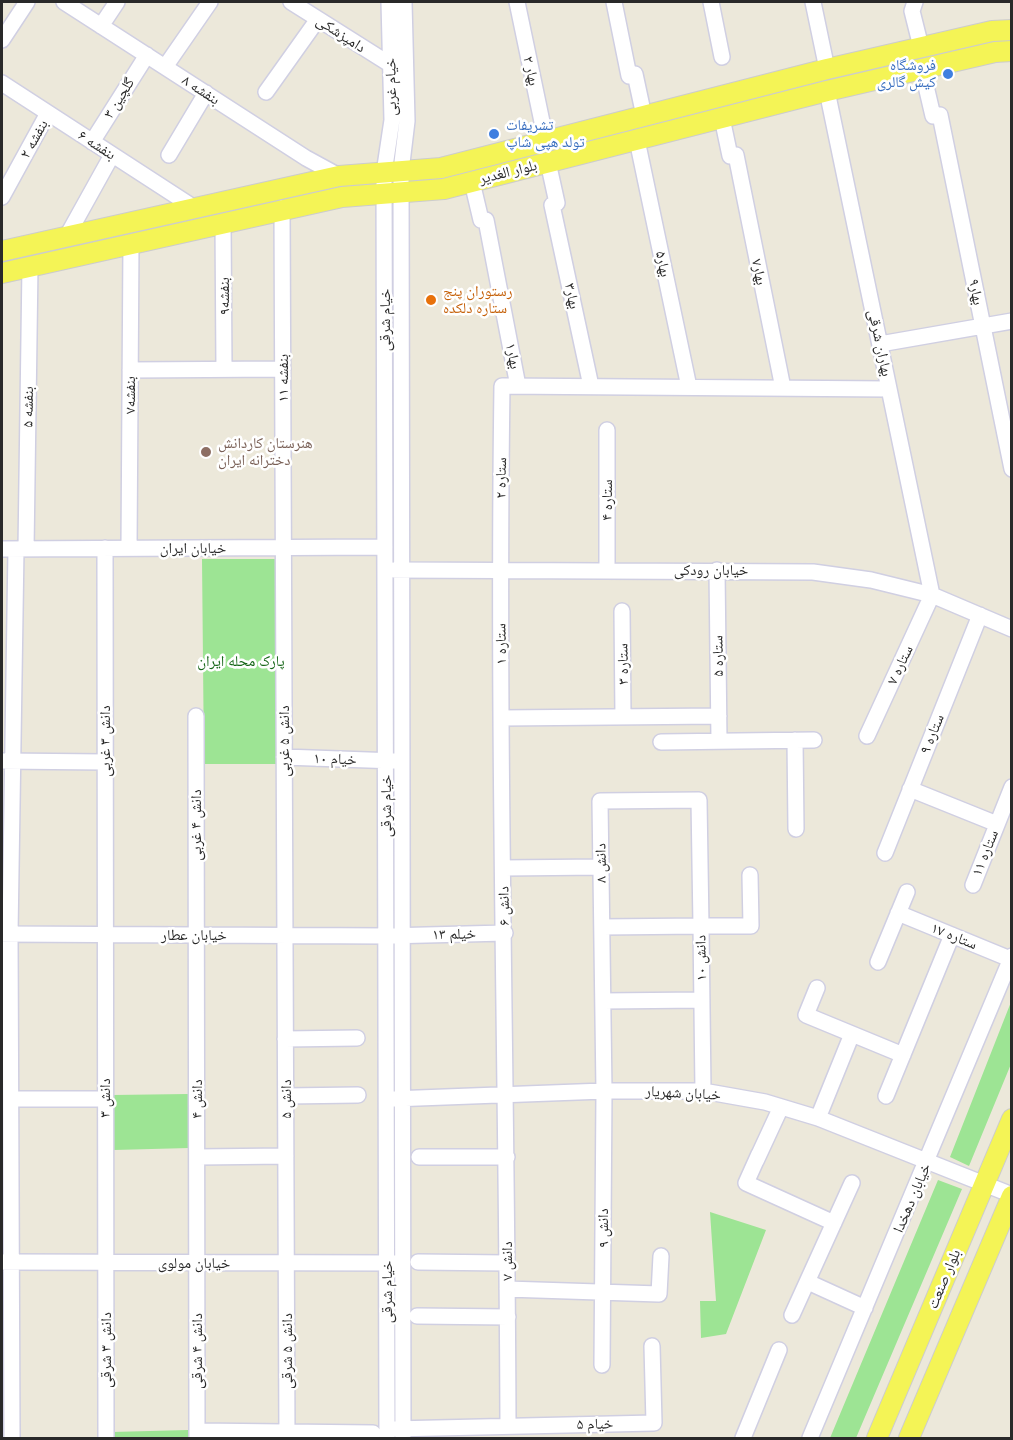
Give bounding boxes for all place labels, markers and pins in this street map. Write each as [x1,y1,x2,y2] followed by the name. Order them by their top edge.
[877,56,936,91] place label: فروشگاه کیش گالری
[941,67,955,81] marker: فروشگاه کیش گالری
[506,116,585,151] place label: تشریفات تولد هپی شاپ
[487,127,501,141] marker: تشریفات تولد هپی شاپ
[443,282,512,317] place label: رستوران پنج ستاره دلکده
[424,293,438,307] marker: رستوران پنج ستاره دلکده
[218,434,313,469] place label: هنرستان کاردانش دخترانه ایران
[199,445,213,459] marker: هنرستان کاردانش دخترانه ایران

